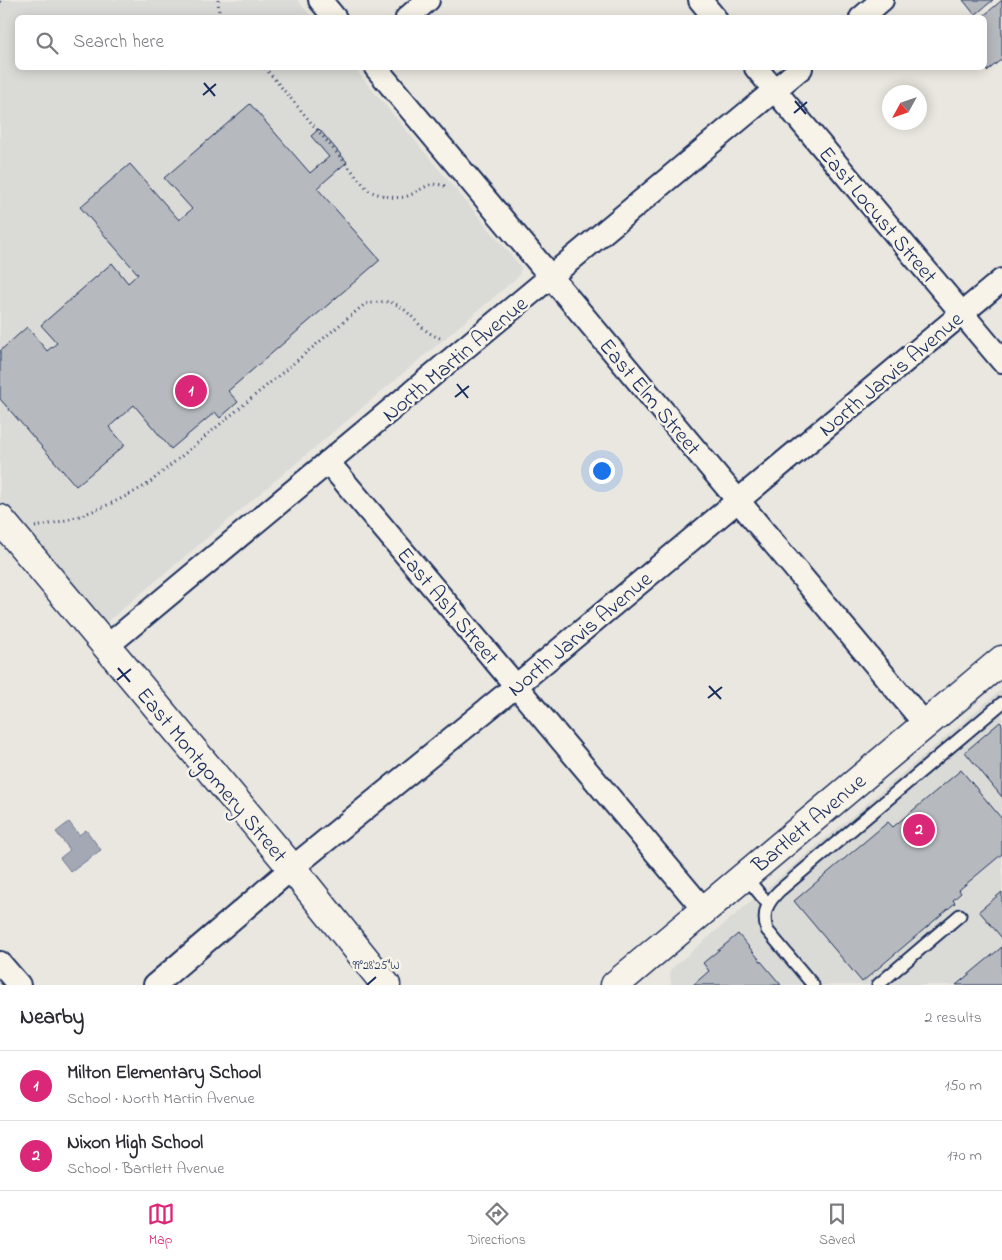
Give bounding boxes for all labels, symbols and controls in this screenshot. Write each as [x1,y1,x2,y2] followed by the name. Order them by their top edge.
[15,15,987,70] search box
[33,29,61,57] icon: search
[73,29,164,56] text: Search here
[882,85,927,130] north arrow
[810,140,944,292] street label: East Locust Street
[376,289,536,431] street label: North Martin Avenue
[812,305,972,446] street label: North Jarvis Avenue
[590,332,708,464] street label: East Elm Street
[175,372,207,410] pin: 1
[589,458,615,484] your location
[388,541,506,673] street label: East Ash Street
[501,565,661,706] street label: North Jarvis Avenue
[127,681,294,872] street label: East Montgomery Street
[745,767,874,882] street label: Bartlett Avenue
[903,811,935,849] pin: 2
[352,957,400,975] text: 99°28'25"W
[20,1003,84,1033] text: Nearby
[924,1006,982,1030] text: 2 results
[67,1060,261,1087] text: Milton Elementary School
[33,1074,39,1098] text: 1
[944,1074,982,1098] text: 150 m
[67,1087,255,1111] text: School · North Martin Avenue
[67,1130,203,1157] text: Nixon High School
[32,1144,40,1168] text: 2
[947,1144,982,1168] text: 170 m
[67,1157,224,1181] text: School · Bartlett Avenue
[147,1200,175,1251] tab: Map
[468,1200,526,1251] tab: Directions
[819,1200,855,1251] tab: Saved

